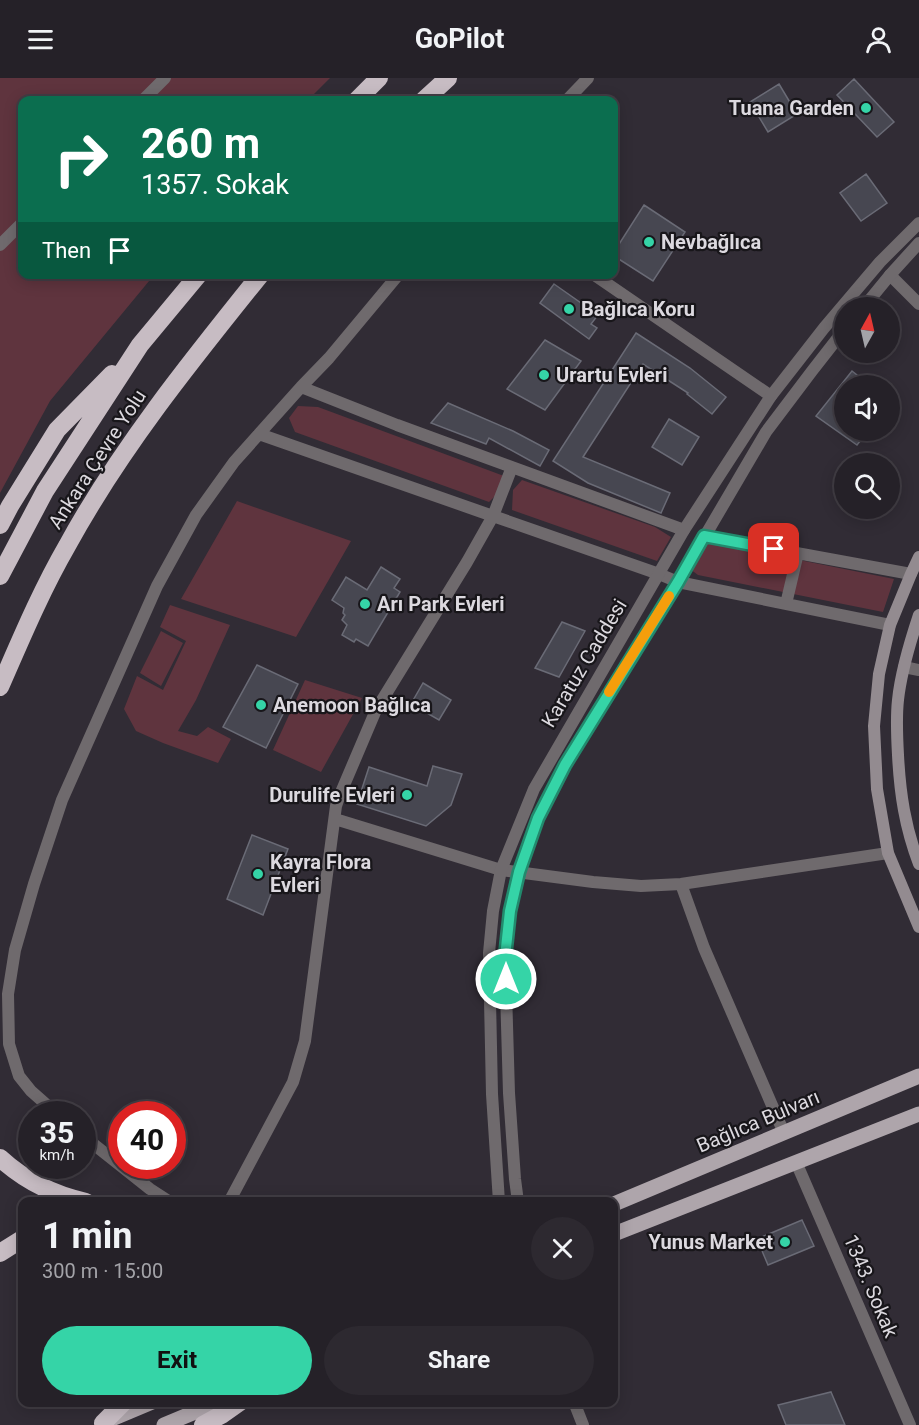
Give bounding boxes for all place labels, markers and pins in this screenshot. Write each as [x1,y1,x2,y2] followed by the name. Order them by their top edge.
[729,96,854,120] place label: Tuana Garden
[859,101,873,115] marker: Tuana Garden
[661,230,761,254] place label: Nevbağlıca
[642,235,656,249] marker: Nevbağlıca
[581,297,695,321] place label: Bağlıca Koru
[562,302,576,316] marker: Bağlıca Koru
[556,363,667,387] place label: Urartu Evleri
[537,368,551,382] marker: Urartu Evleri
[748,523,799,574] pin
[377,592,505,616] place label: Arı Park Evleri
[358,597,372,611] marker: Arı Park Evleri
[273,693,431,717] place label: Anemoon Bağlıca
[254,698,268,712] marker: Anemoon Bağlıca
[269,783,395,807] place label: Durulife Evleri
[400,788,414,802] marker: Durulife Evleri
[270,850,372,897] place label: Kayra Flora Evleri
[251,867,265,881] marker: Kayra Flora Evleri
[649,1230,773,1254] place label: Yunus Market
[778,1235,792,1249] marker: Yunus Market

